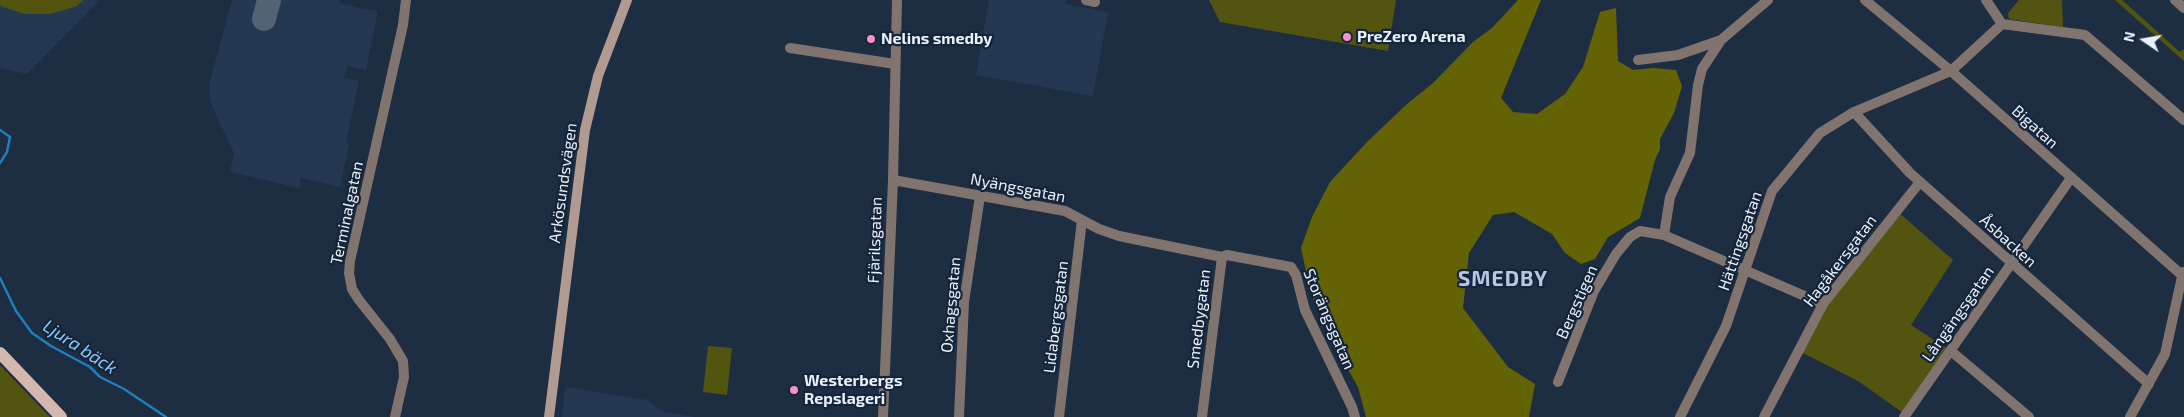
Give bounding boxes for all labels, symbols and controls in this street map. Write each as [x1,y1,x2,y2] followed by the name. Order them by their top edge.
[2119,15,2169,65] north arrow
[1357,27,1466,47] place label: PreZero Arena
[881,29,992,49] place label: Nelins smedby
[2119,30,2138,43] text: N
[1341,31,1353,43] marker: PreZero Arena
[865,33,877,45] marker: Nelins smedby
[2008,101,2062,153] street label: Bigatan
[545,122,581,244] street label: Arkösundsvägen
[327,160,367,266] street label: Terminalgatan
[969,169,1067,207] street label: Nyängsgatan
[1714,189,1766,293] street label: Hättingsgatan
[864,196,886,284] street label: Fjärilsgatan
[1799,211,1881,311] street label: Hagåkersgatan
[1976,211,2040,271] street label: Åsbacken
[937,256,965,354] street label: Oxhagsgatan
[1040,260,1072,374] street label: Lidabergsgatan
[1552,262,1602,342] street label: Bergstigen
[1918,263,1998,365] street label: Långängsgatan
[1299,266,1359,372] street label: Storängsgatan
[1457,266,1549,292] district label: SMEDBY
[1183,268,1215,370] street label: Smedbygatan
[39,315,121,379] water label: Ljura bäck
[804,371,902,409] place label: Westerbergs Repslageri
[788,384,800,396] marker: Westerbergs Repslageri

